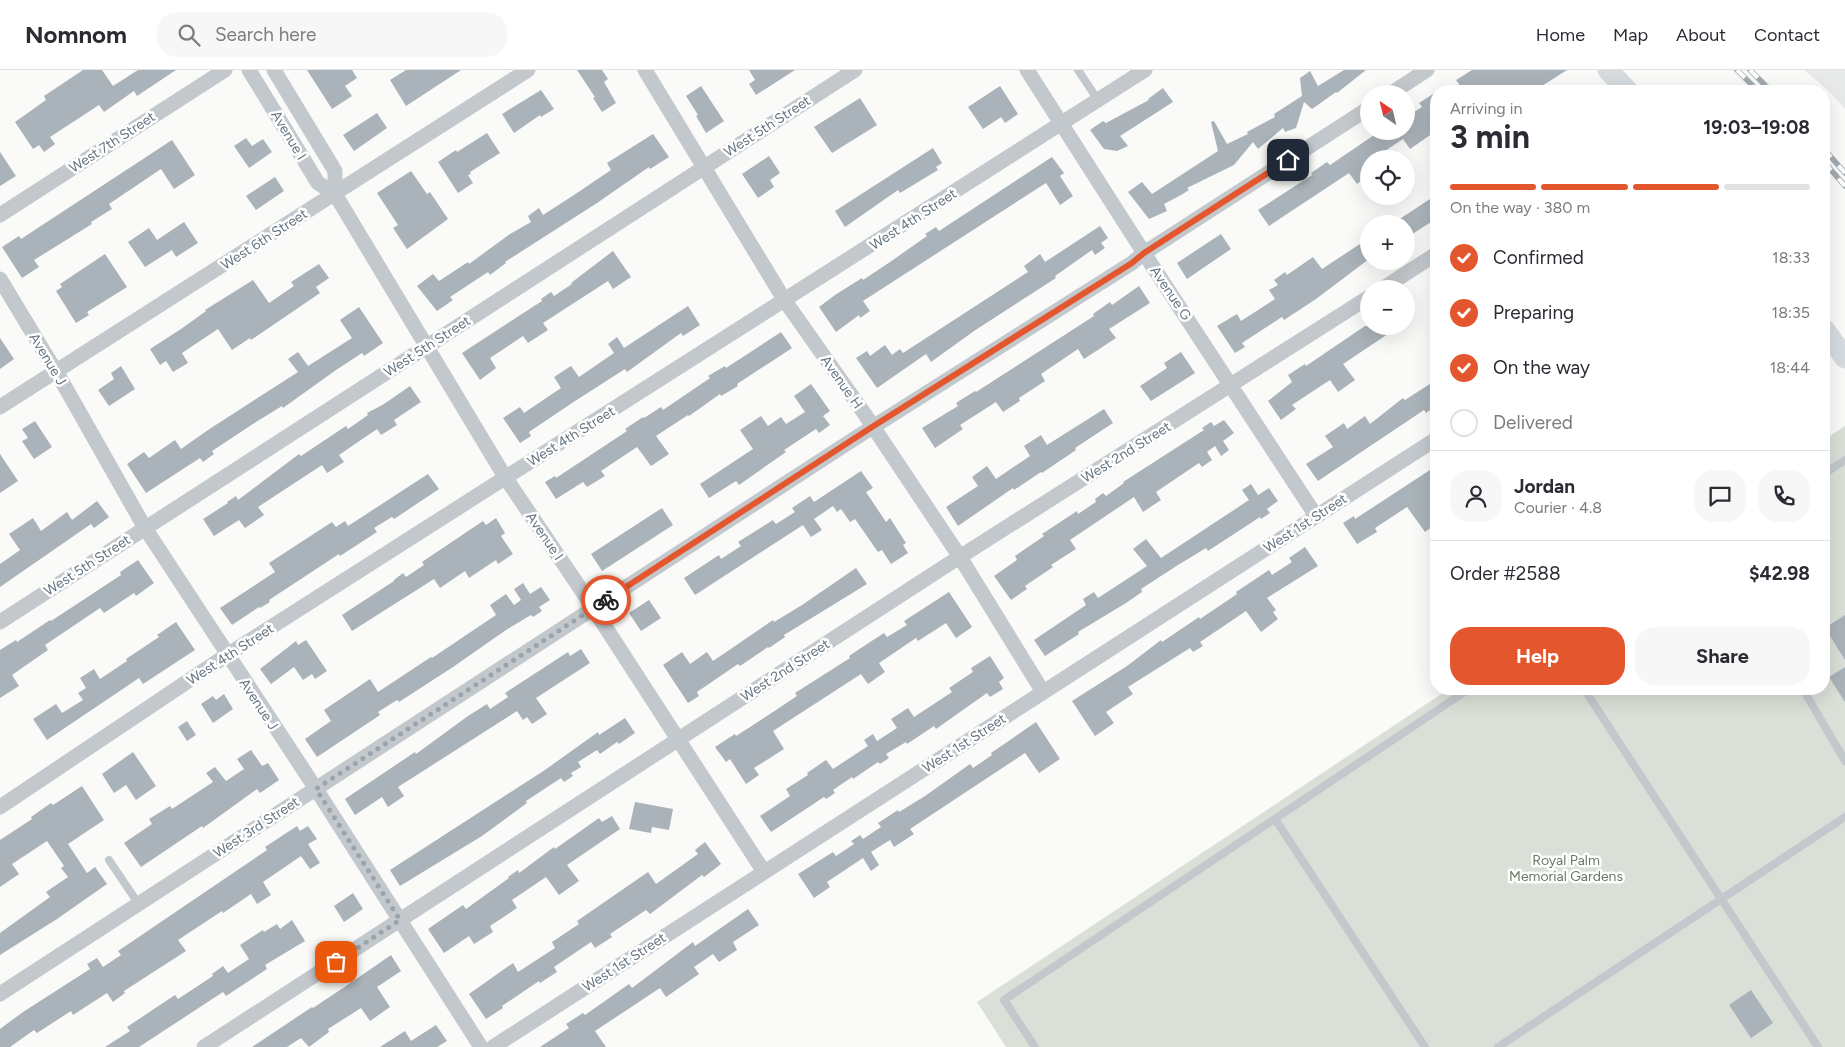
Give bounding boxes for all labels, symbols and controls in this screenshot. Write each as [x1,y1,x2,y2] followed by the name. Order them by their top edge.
[157,12,507,57] search box
[25,20,127,49] text: Nomnom
[175,21,203,49] icon: search
[215,23,316,46] text: Search here
[1536,24,1585,46] text: Home
[1613,24,1648,46] text: Map
[1676,24,1726,46] text: About
[1754,24,1820,46] text: Contact
[1360,85,1415,140] north arrow
[1360,85,1415,335] map controls
[721,92,814,161] street label: West 5th Street
[1450,99,1522,118] text: Arriving in
[267,107,310,163] street label: Avenue I
[66,108,158,177] street label: West 7th Street
[1703,116,1810,139] text: 19:03–19:08
[1450,118,1530,156] text: 3 min
[1267,139,1309,181] pin
[1274,146,1302,174] icon: home
[1360,150,1415,205] button: locate
[867,185,960,254] street label: West 4th Street
[1450,198,1590,217] text: On the way · 380 m
[218,205,311,274] street label: West 6th Street
[1360,215,1415,270] button: +
[1450,244,1478,272] icon: check
[1493,246,1584,269] text: Confirmed
[1772,248,1810,267] text: 18:33
[1146,263,1195,324] street label: Avenue G
[1360,280,1415,335] button: −
[1450,299,1478,327] icon: check
[1493,301,1574,324] text: Preparing
[1772,303,1810,322] text: 18:35
[381,312,474,381] street label: West 5th Street
[25,330,70,388] street label: Avenue J
[817,352,866,412] street label: Avenue H
[1450,354,1478,382] icon: check
[1493,356,1590,379] text: On the way
[1770,358,1810,377] text: 18:44
[524,403,618,470] street label: West 4th Street
[1493,411,1573,434] text: Delivered
[1078,418,1174,487] street label: West 2nd Street
[1450,470,1502,522] button: person
[1694,470,1746,522] button: chat
[1758,470,1810,522] button: phone
[1514,475,1575,498] text: Jordan
[1260,490,1350,557] street label: West 1st Street
[1514,498,1602,517] text: Courier · 4.8
[522,509,567,564] street label: Avenue I
[41,531,134,600] street label: West 5th Street
[1450,562,1561,585] text: Order #2588
[1749,562,1810,585] text: $42.98
[581,575,631,625] courier
[592,586,620,614] icon: bike
[184,620,277,689] street label: West 4th Street
[1450,627,1625,685] button: Help
[1635,627,1810,685] button: Share
[738,635,833,705] street label: West 2nd Street
[236,675,282,733] street label: Avenue J
[919,710,1009,777] street label: West 1st Street
[210,793,302,862] street label: West 3rd Street
[1509,852,1623,885] park label: Royal Palm Memorial Gardens
[579,929,669,996] street label: West 1st Street
[315,941,357,983] pin
[322,948,350,976] icon: bag

